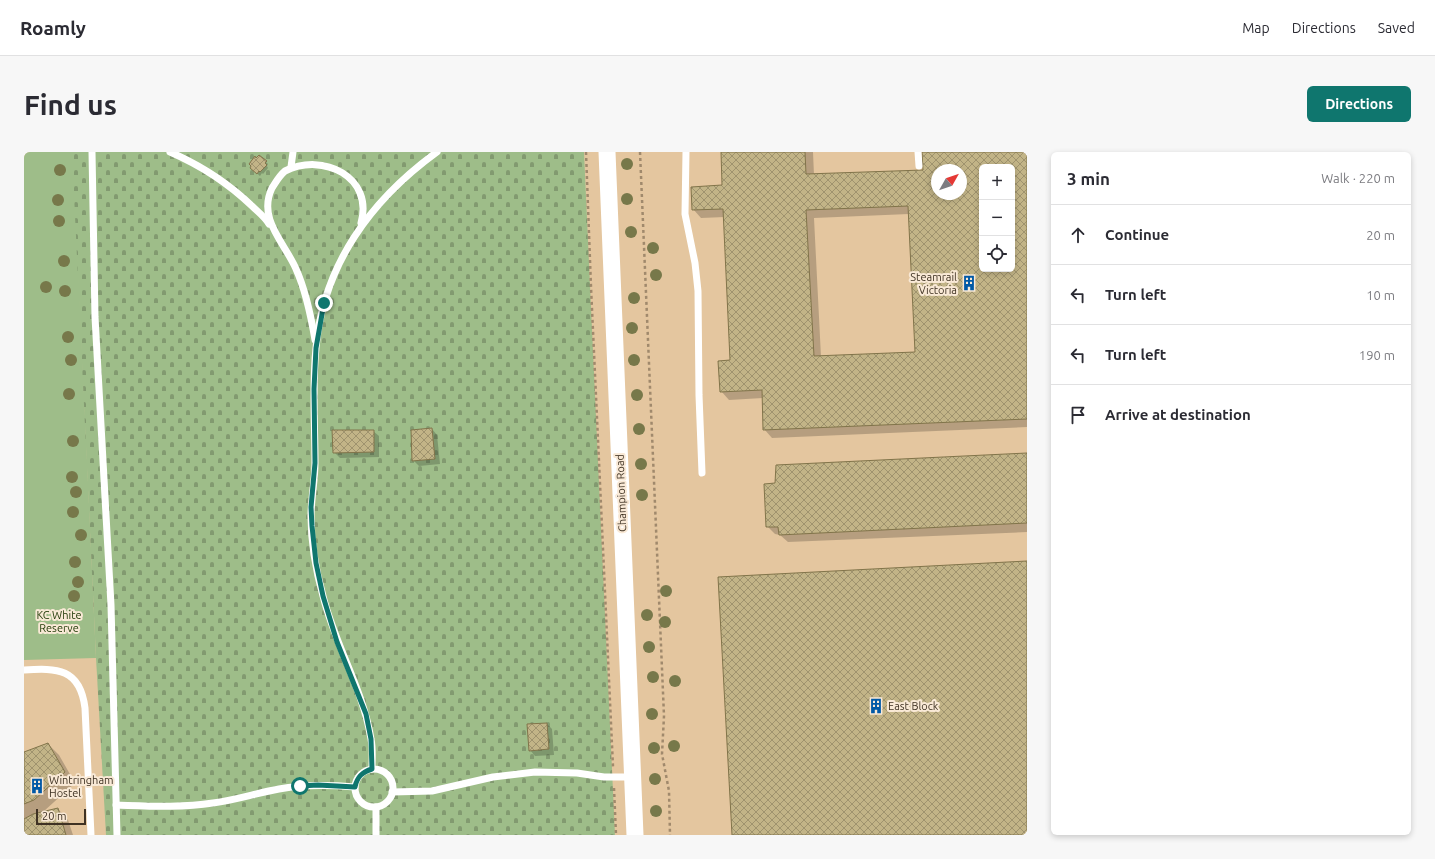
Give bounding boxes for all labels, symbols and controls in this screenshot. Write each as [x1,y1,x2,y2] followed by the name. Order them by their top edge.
[20,17,86,39] text: Roamly
[1242,20,1270,36] text: Map
[1292,20,1356,36] text: Directions
[1378,20,1415,36] text: Saved
[1307,86,1411,122] button: Directions
[24,89,117,120] text: Find us
[931,164,967,200] north arrow
[979,164,1015,272] map controls
[979,164,1015,200] button: +
[1067,169,1110,188] text: 3 min
[1321,171,1395,185] text: Walk · 220 m
[979,200,1015,236] button: −
[1067,224,1089,246] icon: ahead
[1105,226,1169,243] text: Continue
[1366,228,1395,242] text: 20 m
[979,236,1015,272] button: locate
[910,271,957,296] place label: Steamrail Victoria
[960,274,978,292] building icon: Steamrail Victoria
[1067,284,1089,306] icon: left
[1105,286,1166,303] text: Turn left
[1366,288,1395,302] text: 10 m
[315,294,333,312] route end
[1067,344,1089,366] icon: left
[1105,346,1166,363] text: Turn left
[1359,348,1395,362] text: 190 m
[1067,404,1089,426] icon: arrive
[1105,406,1251,423] text: Arrive at destination
[614,454,628,532] street label: Champion Road
[36,609,82,634] park label: KC White Reserve
[867,697,885,715] building icon: East Block
[888,700,939,712] place label: East Block
[49,774,114,799] place label: Wintringham Hostel
[28,777,46,795] building icon: Wintringham Hostel
[291,777,309,795] route start
[36,807,86,826] scale bar
[42,810,66,822] text: 20 m

